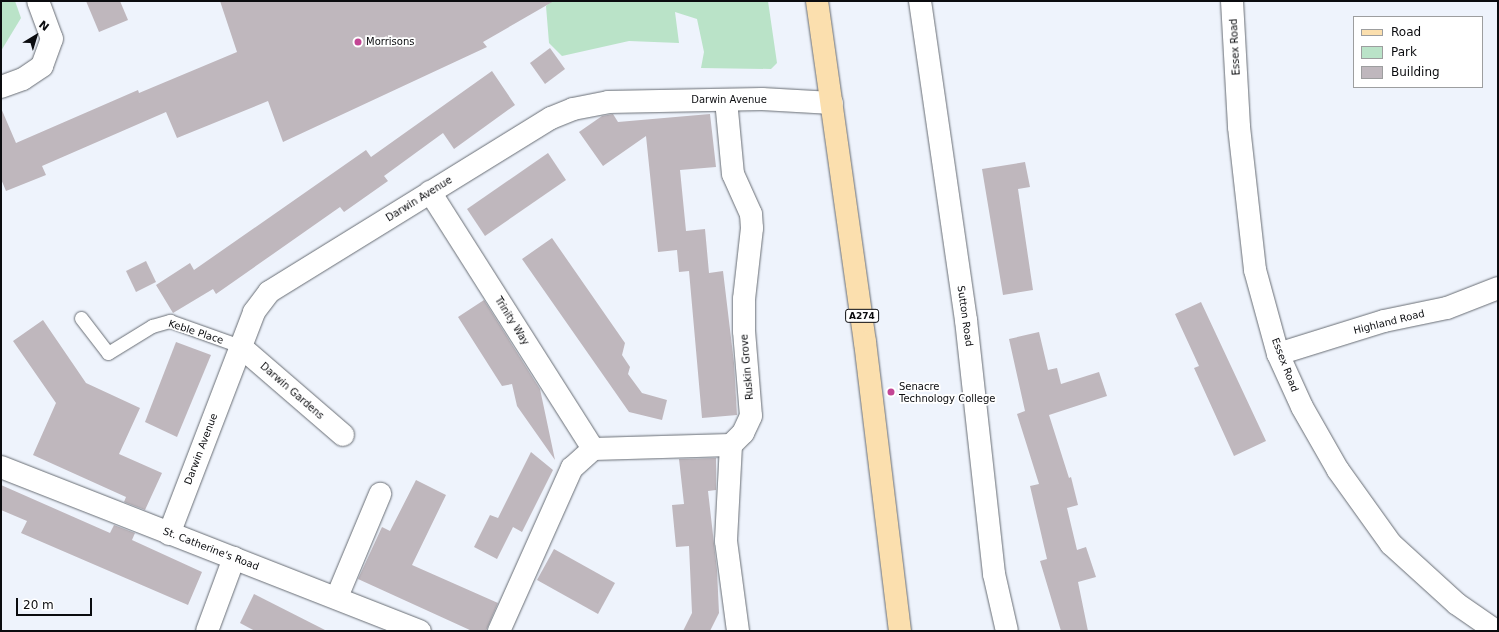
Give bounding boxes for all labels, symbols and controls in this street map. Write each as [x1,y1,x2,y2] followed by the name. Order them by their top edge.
[16,16,56,56] north arrow
[1353,16,1483,88] legend
[36,18,51,34] text: N
[1228,18,1242,76] street label: Essex Road
[1391,25,1421,39] text: Road
[366,36,414,48] place label: Morrisons
[353,37,363,47] marker: Morrisons
[1391,45,1417,59] text: Park
[1391,65,1440,79] text: Building
[691,94,767,106] street label: Darwin Avenue
[384,174,454,224] street label: Darwin Avenue
[955,285,975,347] street label: Sutton Road
[492,295,532,347] street label: Trinity Way
[1352,307,1426,337] street label: Highland Road
[845,309,879,323] road number: A274
[167,317,225,347] street label: Keble Place
[738,334,756,400] street label: Ruskin Grove
[1269,336,1301,394] street label: Essex Road
[258,360,326,422] street label: Darwin Gardens
[899,380,996,404] place label: Senacre Technology College
[886,387,896,397] marker: Senacre Technology College
[182,412,220,486] street label: Darwin Avenue
[161,525,261,573] street label: St. Catherine's Road
[18,590,94,616] scale bar
[23,598,54,612] text: 20 m

